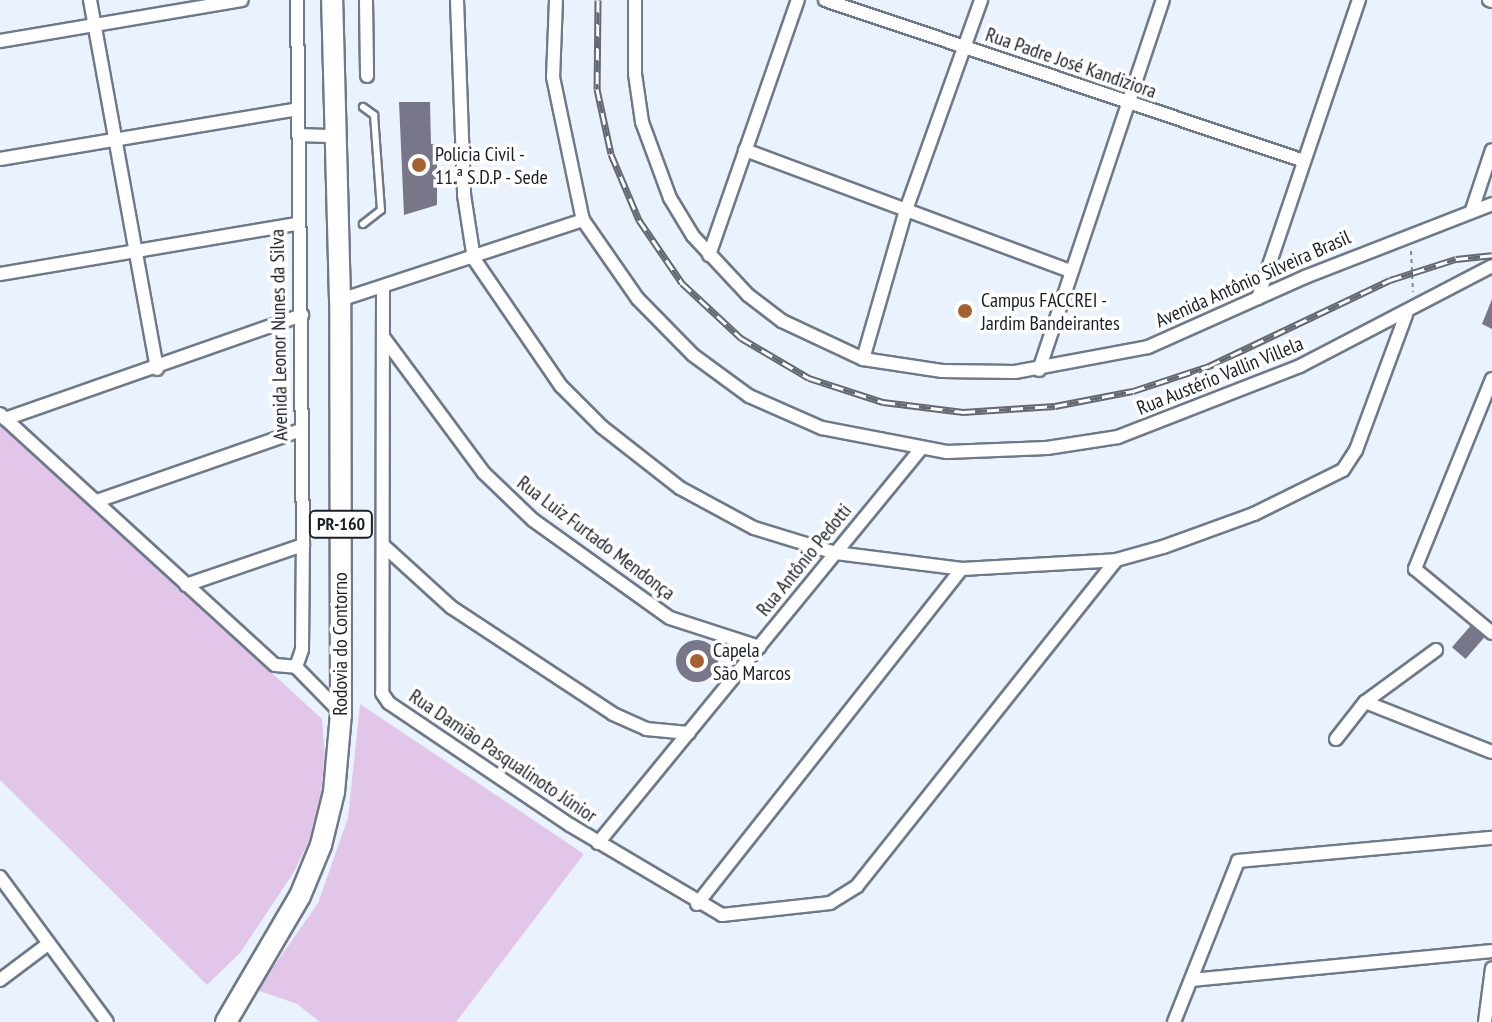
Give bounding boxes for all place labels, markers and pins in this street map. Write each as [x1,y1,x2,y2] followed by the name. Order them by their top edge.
[435,142,550,189] place label: Policia Civil - 11.ª S.D.P - Sede
[410,156,428,174] marker: Policia Civil - 11.ª S.D.P - Sede
[981,288,1120,335] place label: Campus FACCREI - Jardim Bandeirantes
[956,302,974,320] marker: Campus FACCREI - Jardim Bandeirantes
[713,638,791,685] place label: Capela São Marcos
[688,652,706,670] marker: Capela São Marcos

